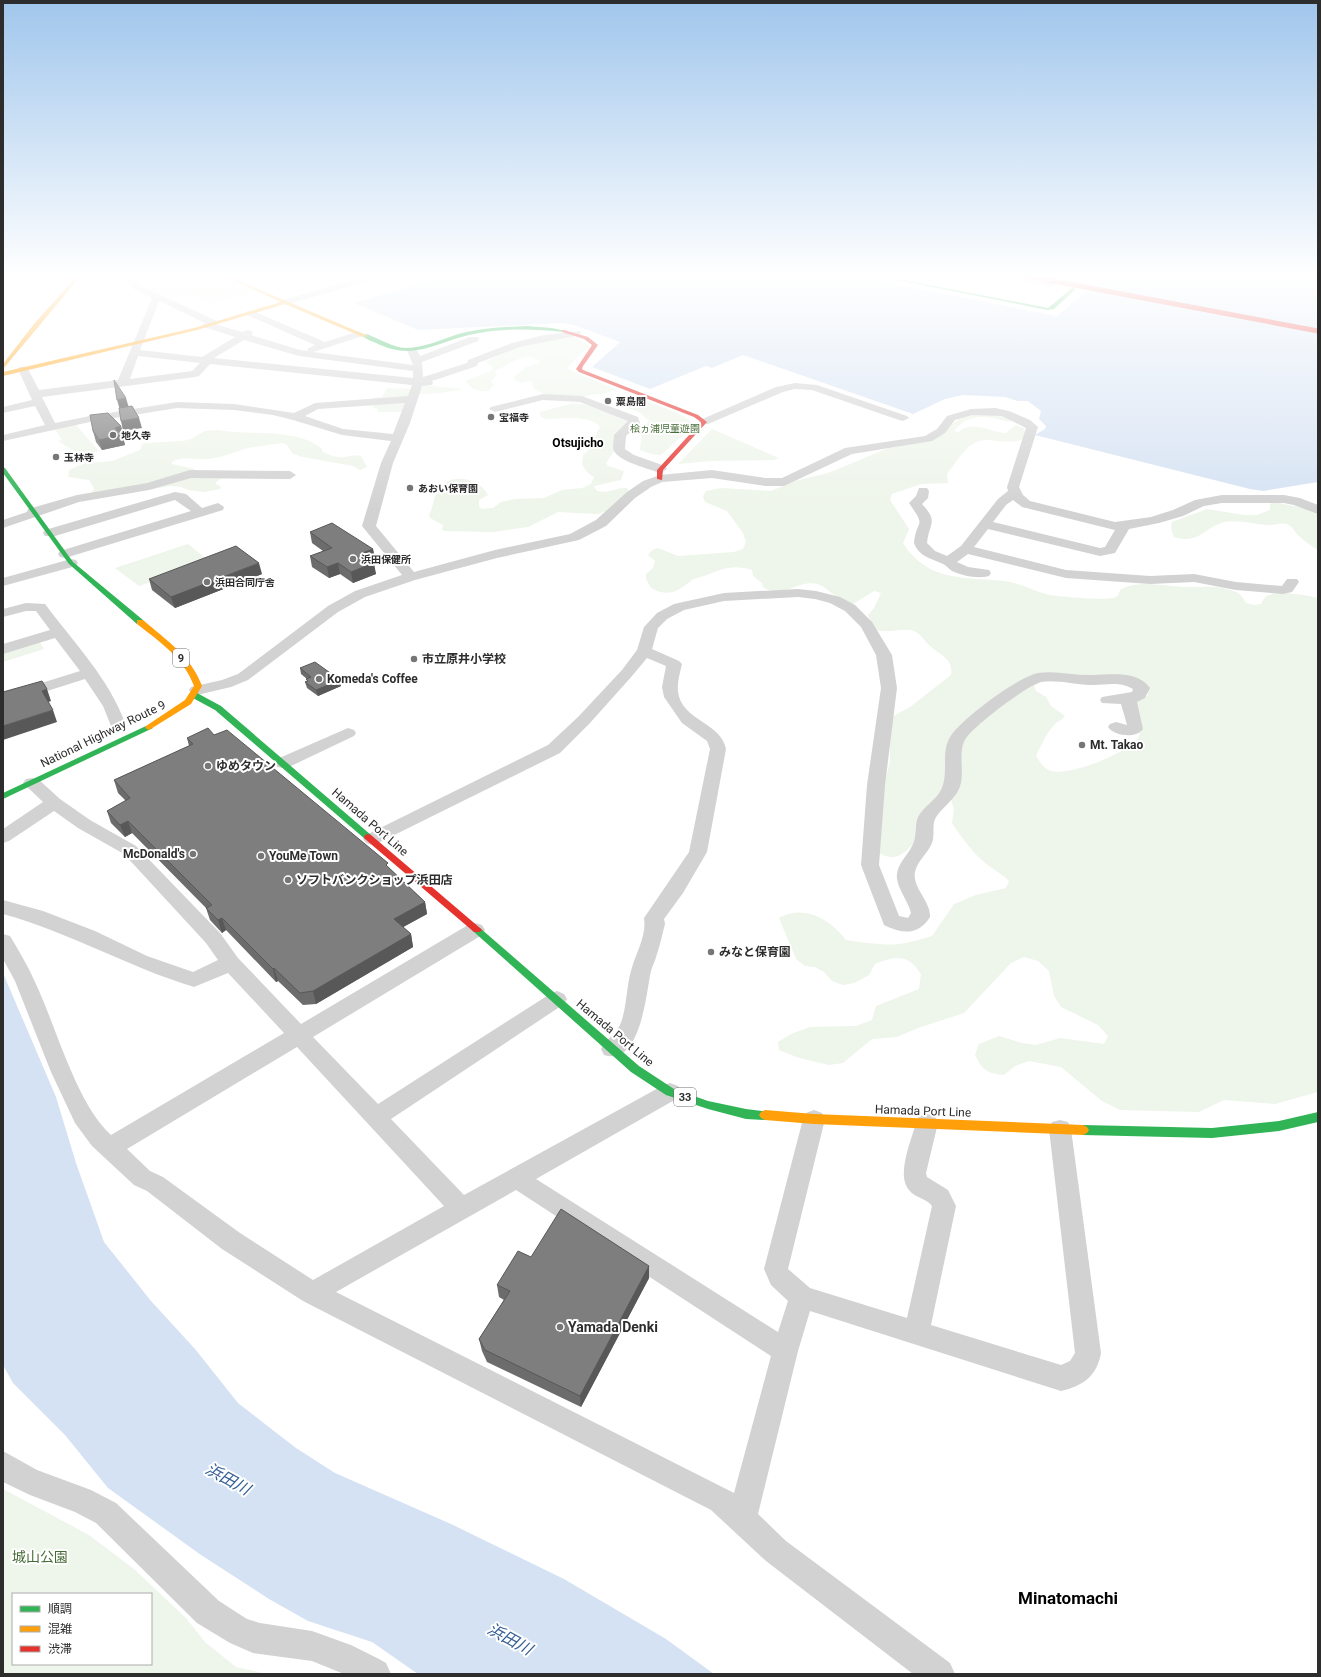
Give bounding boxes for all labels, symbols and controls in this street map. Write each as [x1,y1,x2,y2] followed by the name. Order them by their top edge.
[603,396,613,406] marker: 粟島閣
[616,396,646,407] place label: 粟島閣
[486,412,496,422] marker: 宝福寺
[499,412,529,423] place label: 宝福寺
[630,423,700,434] park label: 桧ヵ浦児童遊園
[108,430,118,440] marker: 地久寺
[121,430,151,441] place label: 地久寺
[552,436,604,450] district label: Otsujicho
[51,452,61,462] marker: 玉林寺
[64,452,94,463] place label: 玉林寺
[405,483,415,493] marker: あおい保育園
[418,483,478,494] place label: あおい保育園
[348,554,358,564] marker: 浜田保健所
[361,554,411,565] place label: 浜田保健所
[202,577,212,587] marker: 浜田合同庁舎
[215,577,275,588] place label: 浜田合同庁舎
[173,649,189,667] road number: 9
[422,652,506,666] place label: 市立原井小学校
[409,654,419,664] marker: 市立原井小学校
[327,672,418,686] place label: Komeda's Coffee
[314,674,324,684] marker: Komeda's Coffee
[38,698,168,770] street label: National Highway Route 9
[1090,738,1144,752] place label: Mt. Takao
[1077,740,1087,750] marker: Mt. Takao
[216,759,276,773] place label: ゆめタウン
[203,761,213,771] marker: ゆめタウン
[329,785,411,859] street label: Hamada Port Line
[123,847,185,861] place label: McDonald's
[188,849,198,859] marker: McDonald's
[269,849,338,863] place label: YouMe Town
[256,851,266,861] marker: YouMe Town
[296,873,453,887] place label: ソフトバンクショップ浜田店
[283,875,293,885] marker: ソフトバンクショップ浜田店
[719,945,791,959] place label: みなと保育園
[706,947,716,957] marker: みなと保育園
[574,997,656,1069] street label: Hamada Port Line
[674,1088,696,1106] road number: 33
[875,1102,971,1120] street label: Hamada Port Line
[568,1319,658,1335] place label: Yamada Denki
[555,1322,565,1332] marker: Yamada Denki
[202,1459,255,1500] water label: 浜田川
[12,1549,68,1565] park label: 城山公園
[1018,1588,1118,1608] district label: Minatomachi
[12,1593,152,1665] legend
[48,1602,72,1616] text: 順調
[484,1619,537,1660] water label: 浜田川
[48,1622,72,1636] text: 混雑
[48,1642,72,1656] text: 渋滞

